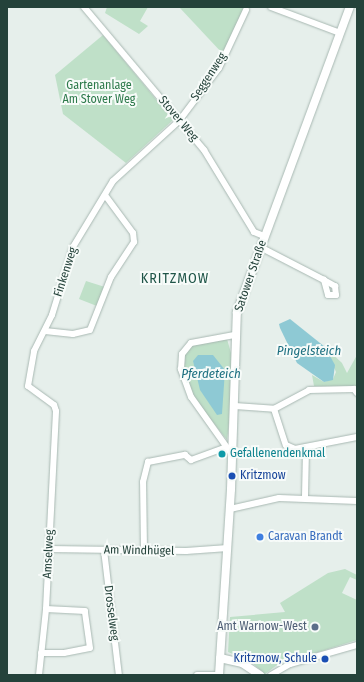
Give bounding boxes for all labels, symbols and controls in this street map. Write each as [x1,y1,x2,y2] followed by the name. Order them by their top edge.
[188,50,230,104] street label: Seggenweg
[63,79,135,107] park label: Gartenanlage Am Stover Weg
[155,93,201,145] street label: Stover Weg
[232,238,270,314] street label: Satower Straße
[51,245,81,299] street label: Finkenweg
[141,271,209,287] district label: KRITZMOW
[277,343,341,359] water label: Pingelsteich
[181,366,241,382] water label: Pferdeteich
[230,447,325,461] place label: Gefallenendenkmal
[217,449,227,459] marker: Gefallenendenkmal
[240,469,286,483] place label: Kritzmow
[227,471,237,481] marker: Kritzmow
[41,529,57,579] street label: Amselweg
[268,530,343,544] place label: Caravan Brandt
[255,532,265,542] marker: Caravan Brandt
[104,543,174,559] street label: Am Windhügel
[100,584,122,642] street label: Drosselweg
[217,620,307,634] place label: Amt Warnow-West
[310,622,320,632] marker: Amt Warnow-West
[234,652,317,666] place label: Kritzmow, Schule
[320,654,330,664] marker: Kritzmow, Schule

